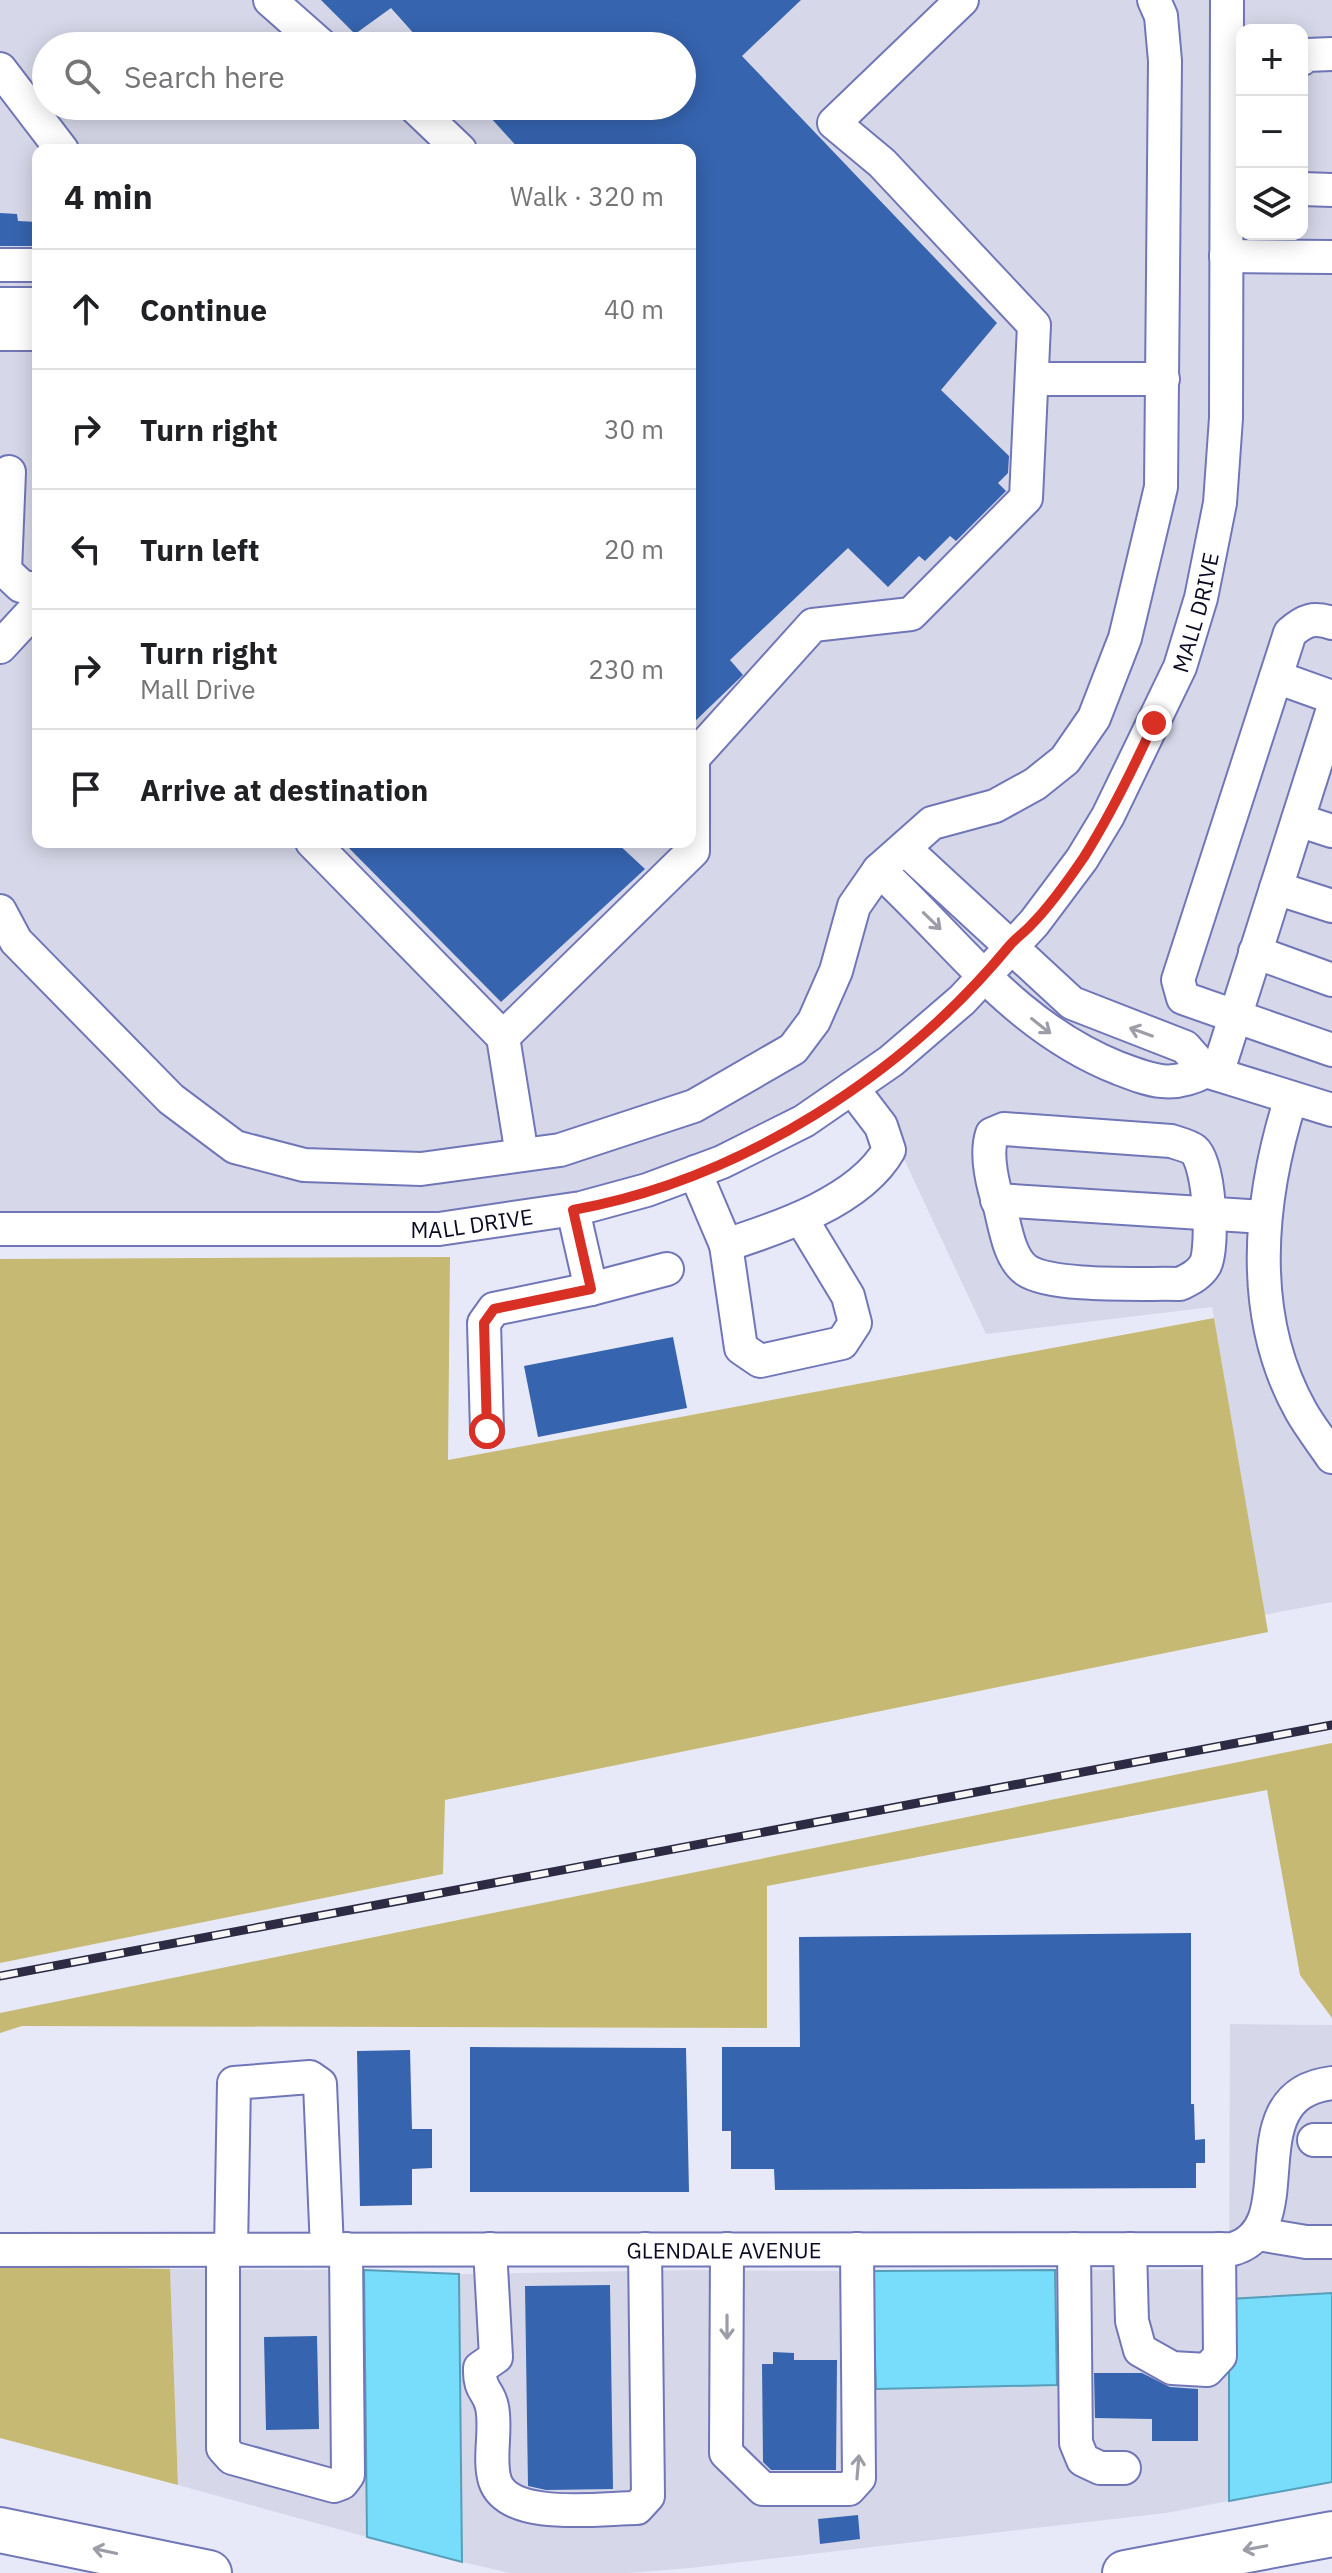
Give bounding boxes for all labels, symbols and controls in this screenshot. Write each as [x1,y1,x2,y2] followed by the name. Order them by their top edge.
[1236,24,1308,240] map controls
[1236,24,1308,96] button: +
[32,32,696,120] search box
[60,54,104,98] icon: search
[124,57,285,96] text: Search here
[1236,96,1308,168] button: −
[1236,168,1308,240] button: layers
[64,174,153,218] text: 4 min
[510,179,664,213] text: Walk · 320 m
[64,287,108,331] icon: ahead
[140,290,267,329] text: Continue
[604,292,664,326] text: 40 m
[64,407,108,451] icon: right
[140,410,278,449] text: Turn right
[604,412,664,446] text: 30 m
[64,527,108,571] icon: left
[140,530,259,569] text: Turn left
[604,532,664,566] text: 20 m
[1165,550,1224,676] street label: MALL DRIVE
[140,633,278,672] text: Turn right
[64,647,108,691] icon: right
[588,652,664,686] text: 230 m
[140,672,256,706] text: Mall Drive
[1136,705,1172,741] route end
[64,767,108,811] icon: arrive
[140,770,428,809] text: Arrive at destination
[922,911,942,930] one-way arrow
[1030,1017,1051,1035] one-way arrow
[1129,1023,1154,1038] one-way arrow
[410,1201,535,1244] street label: MALL DRIVE
[469,1413,505,1449] route start
[626,2235,822,2264] street label: GLENDALE AVENUE
[719,2313,735,2340] one-way arrow
[850,2455,865,2481] one-way arrow
[1243,2542,1269,2557] one-way arrow
[92,2543,118,2558] one-way arrow

